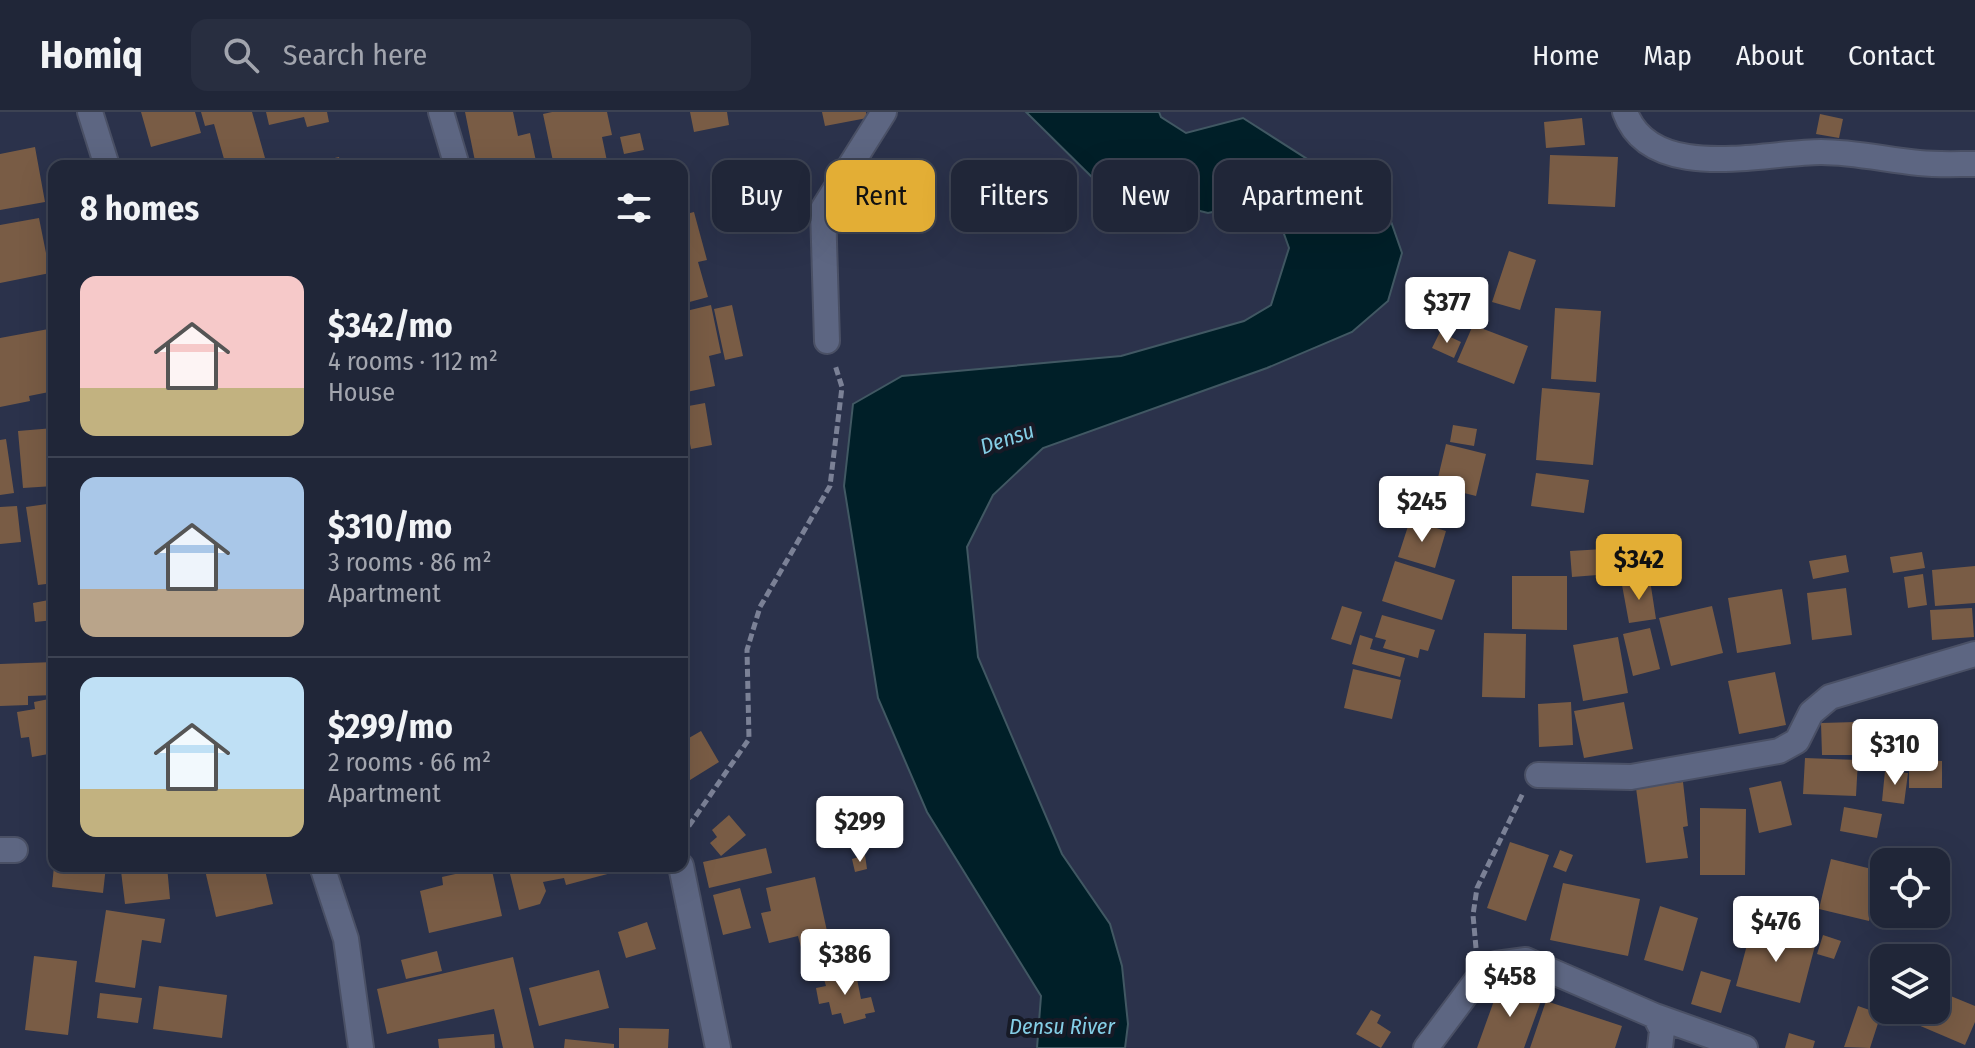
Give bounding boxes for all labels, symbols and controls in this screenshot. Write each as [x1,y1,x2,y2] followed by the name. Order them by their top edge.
[191,19,751,91] search box
[40,32,143,78] text: Homiq
[219,33,263,77] icon: search
[283,37,427,73] text: Search here
[1532,39,1599,72] text: Home
[1643,39,1692,72] text: Map
[1736,39,1804,72] text: About
[1848,39,1935,72] text: Contact
[712,160,810,232] chip: Buy
[826,160,935,232] chip: Rent
[951,160,1077,232] chip: Filters
[1093,160,1198,232] chip: New
[1214,160,1391,232] chip: Apartment
[612,186,656,230] icon: filters
[80,188,199,229] text: 8 homes
[1400,277,1494,345] pin: $377
[1423,287,1471,318] text: $377
[328,305,453,346] text: $342/mo
[144,308,240,404] icon: home
[328,346,498,377] text: 4 rooms · 112 m²
[328,377,395,408] text: House
[977,417,1038,460] water label: Densu
[1375,476,1469,544] pin: $245
[1397,486,1447,517] text: $245
[328,506,452,547] text: $310/mo
[144,509,240,605] icon: home
[1592,534,1686,602] pin: $342
[1614,544,1664,575] text: $342
[328,547,492,578] text: 3 rooms · 86 m²
[328,578,441,609] text: Apartment
[328,706,453,747] text: $299/mo
[144,709,240,805] icon: home
[1848,719,1942,787] pin: $310
[1870,729,1920,760] text: $310
[328,747,491,778] text: 2 rooms · 66 m²
[328,778,441,809] text: Apartment
[813,796,907,864] pin: $299
[834,806,886,837] text: $299
[1870,848,1950,1024] map controls
[1870,848,1950,928] button: locate
[1729,896,1823,964] pin: $476
[1751,906,1801,937] text: $476
[798,929,892,997] pin: $386
[819,939,871,970] text: $386
[1870,944,1950,1024] button: layers
[1463,951,1557,1019] pin: $458
[1484,961,1536,992] text: $458
[1009,1013,1116,1040] water label: Densu River

